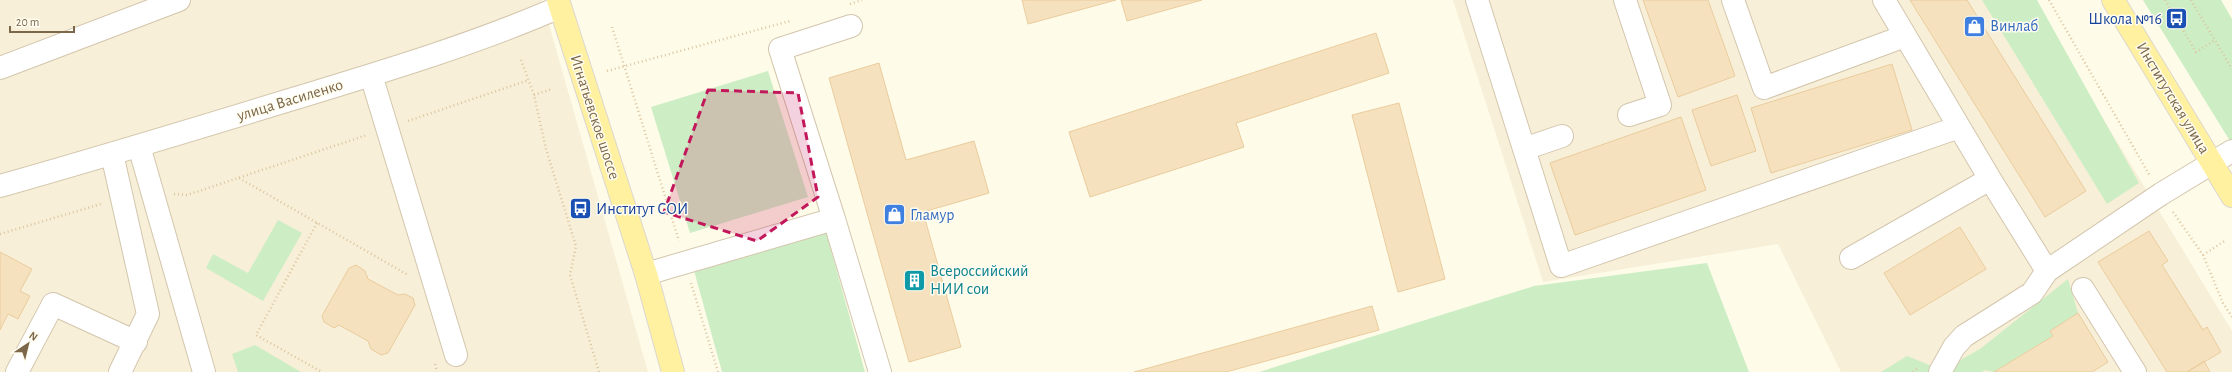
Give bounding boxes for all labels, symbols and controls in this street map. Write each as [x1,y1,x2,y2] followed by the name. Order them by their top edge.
[2164,6,2190,32] bus stop icon: Школа №16
[10,8,74,34] scale bar
[2088,11,2162,27] place label: Школа №16
[1961,13,1987,39] shop icon: Винлаб
[16,16,39,28] text: 20 m
[1990,18,2038,34] place label: Винлаб
[2133,39,2213,157] street label: Институтская улица
[567,53,623,181] street label: Игнатьевское шоссе
[234,76,345,125] street label: улица Василенко
[567,196,593,222] bus stop icon: Институт СОИ
[596,201,688,218] place label: Институт СОИ
[882,202,908,228] shop icon: Гламур
[910,207,954,224] place label: Гламур
[930,263,1029,297] place label: Всероссийский НИИ сои
[901,267,927,293] building icon: Всероссийский НИИ сои
[8,324,48,364] north arrow
[27,330,40,343] text: N

